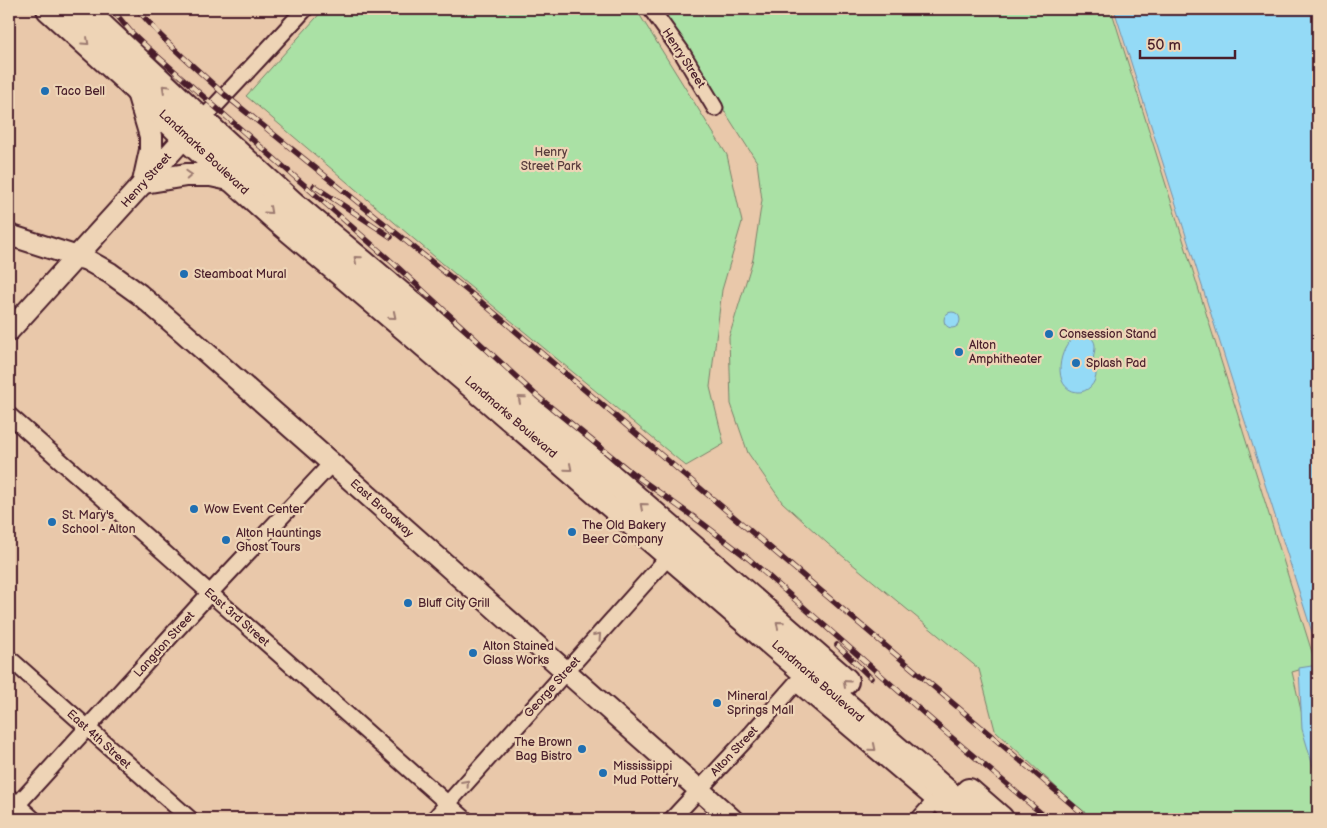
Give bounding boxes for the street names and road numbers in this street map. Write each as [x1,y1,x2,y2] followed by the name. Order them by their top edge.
[659,26,709,91] street label: Henry Street
[155,107,252,198] street label: Landmarks Boulevard
[118,150,175,211] street label: Henry Street
[461,373,560,462] street label: Landmarks Boulevard
[347,476,417,541] street label: East Broadway
[201,585,273,650] street label: East 3rd Street
[131,608,198,680] street label: Langdon Street
[768,637,867,726] street label: Landmarks Boulevard
[521,653,584,721] street label: George Street
[63,707,134,772] street label: East 4th Street
[707,723,762,779] street label: Alton Street

